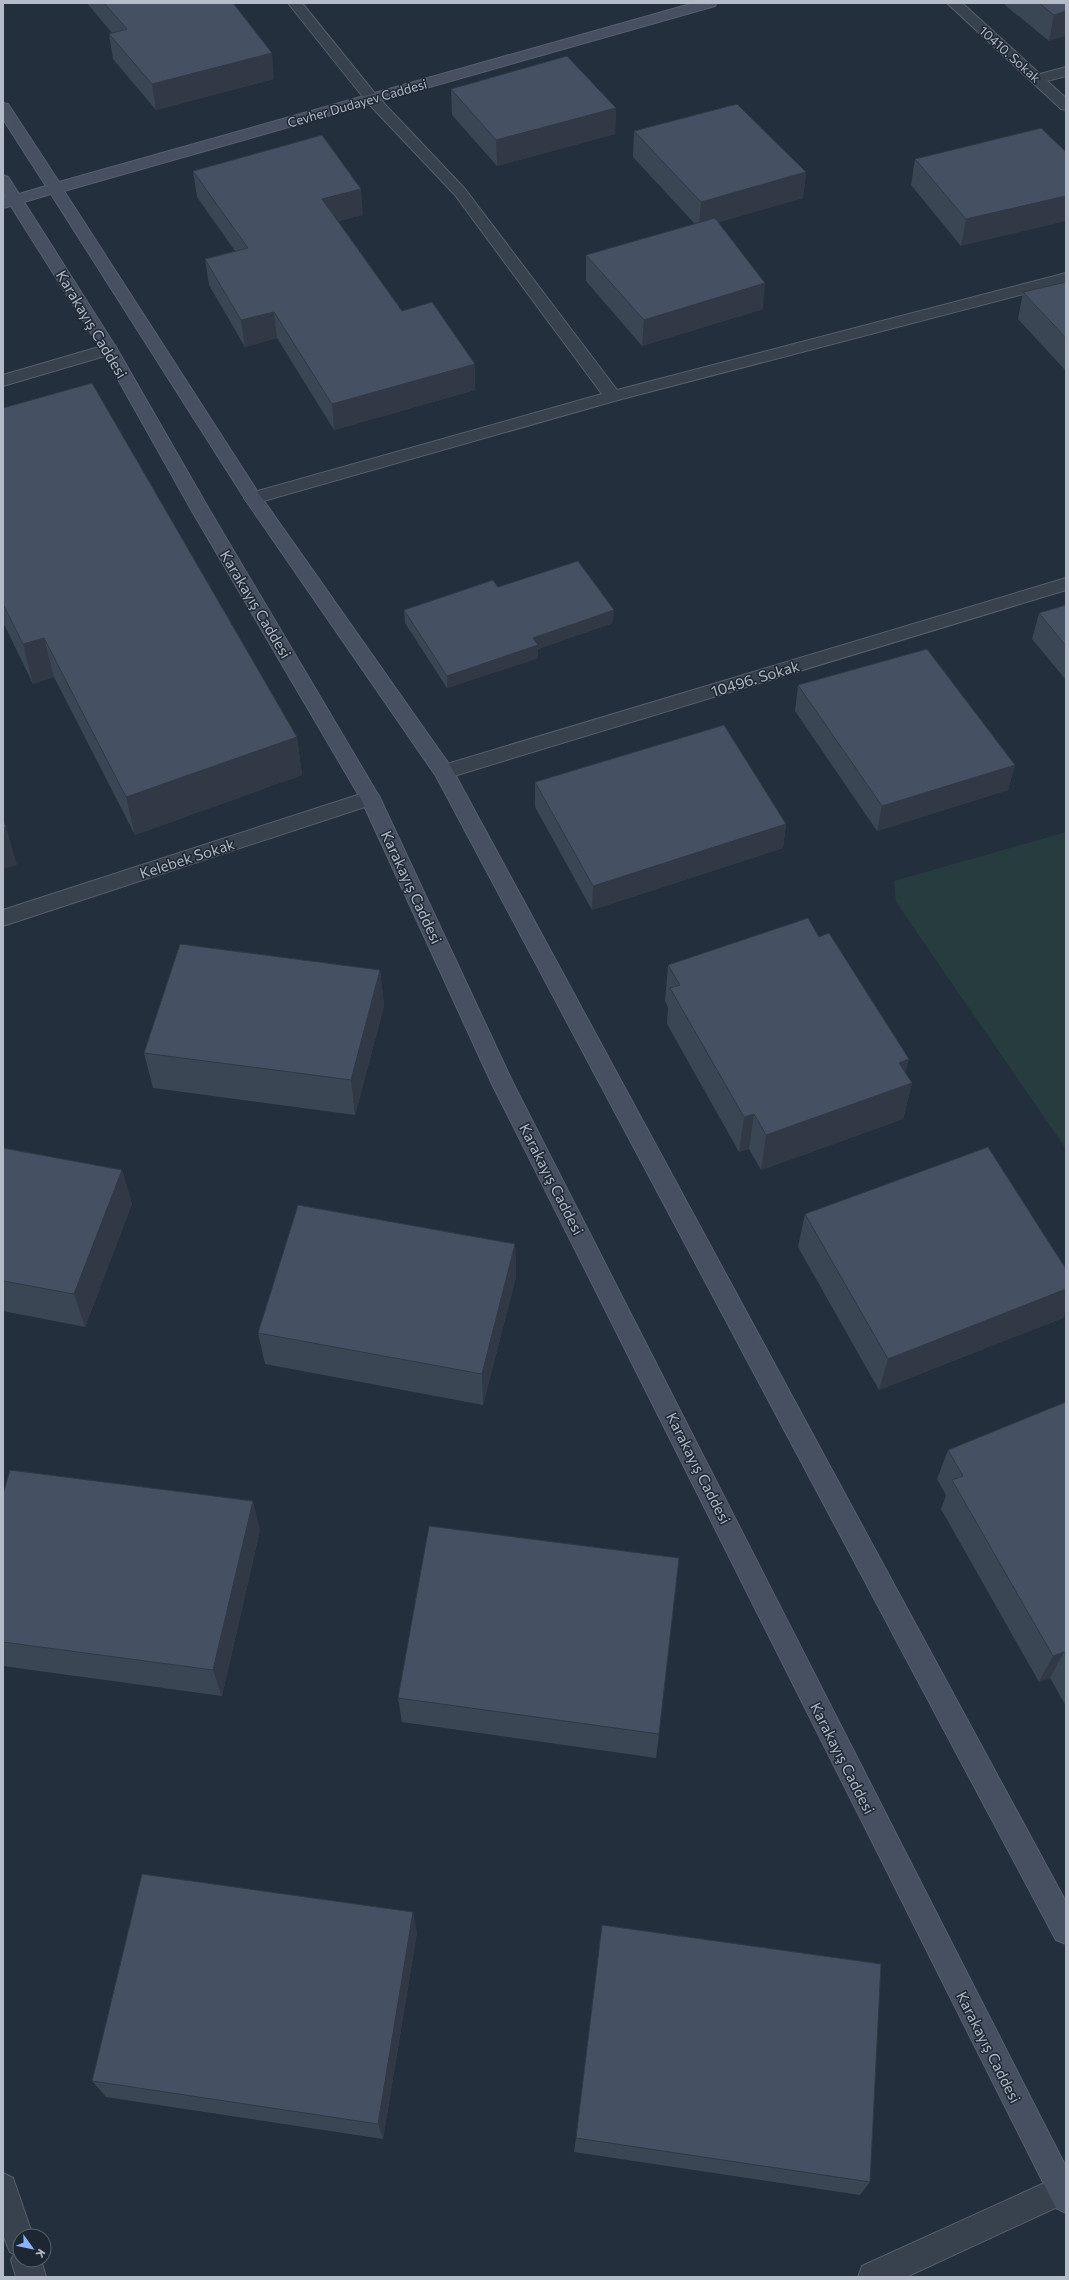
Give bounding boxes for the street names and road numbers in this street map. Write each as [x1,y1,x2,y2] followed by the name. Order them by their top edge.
[976,22,1044,86] street label: 10410. Sokak
[285,75,429,131] street label: Cevher Dudayev Caddesi
[53,267,131,381] street label: Karakayış Caddesi
[217,547,295,661] street label: Karakayış Caddesi
[709,656,801,700] street label: 10496. Sokak
[378,828,446,946] street label: Karakayış Caddesi
[137,834,237,882] street label: Kelebek Sokak
[516,1120,588,1238] street label: Karakayış Caddesi
[663,1409,735,1527] street label: Karakayış Caddesi
[807,1699,879,1817] street label: Karakayış Caddesi
[953,1988,1025,2106] street label: Karakayış Caddesi

